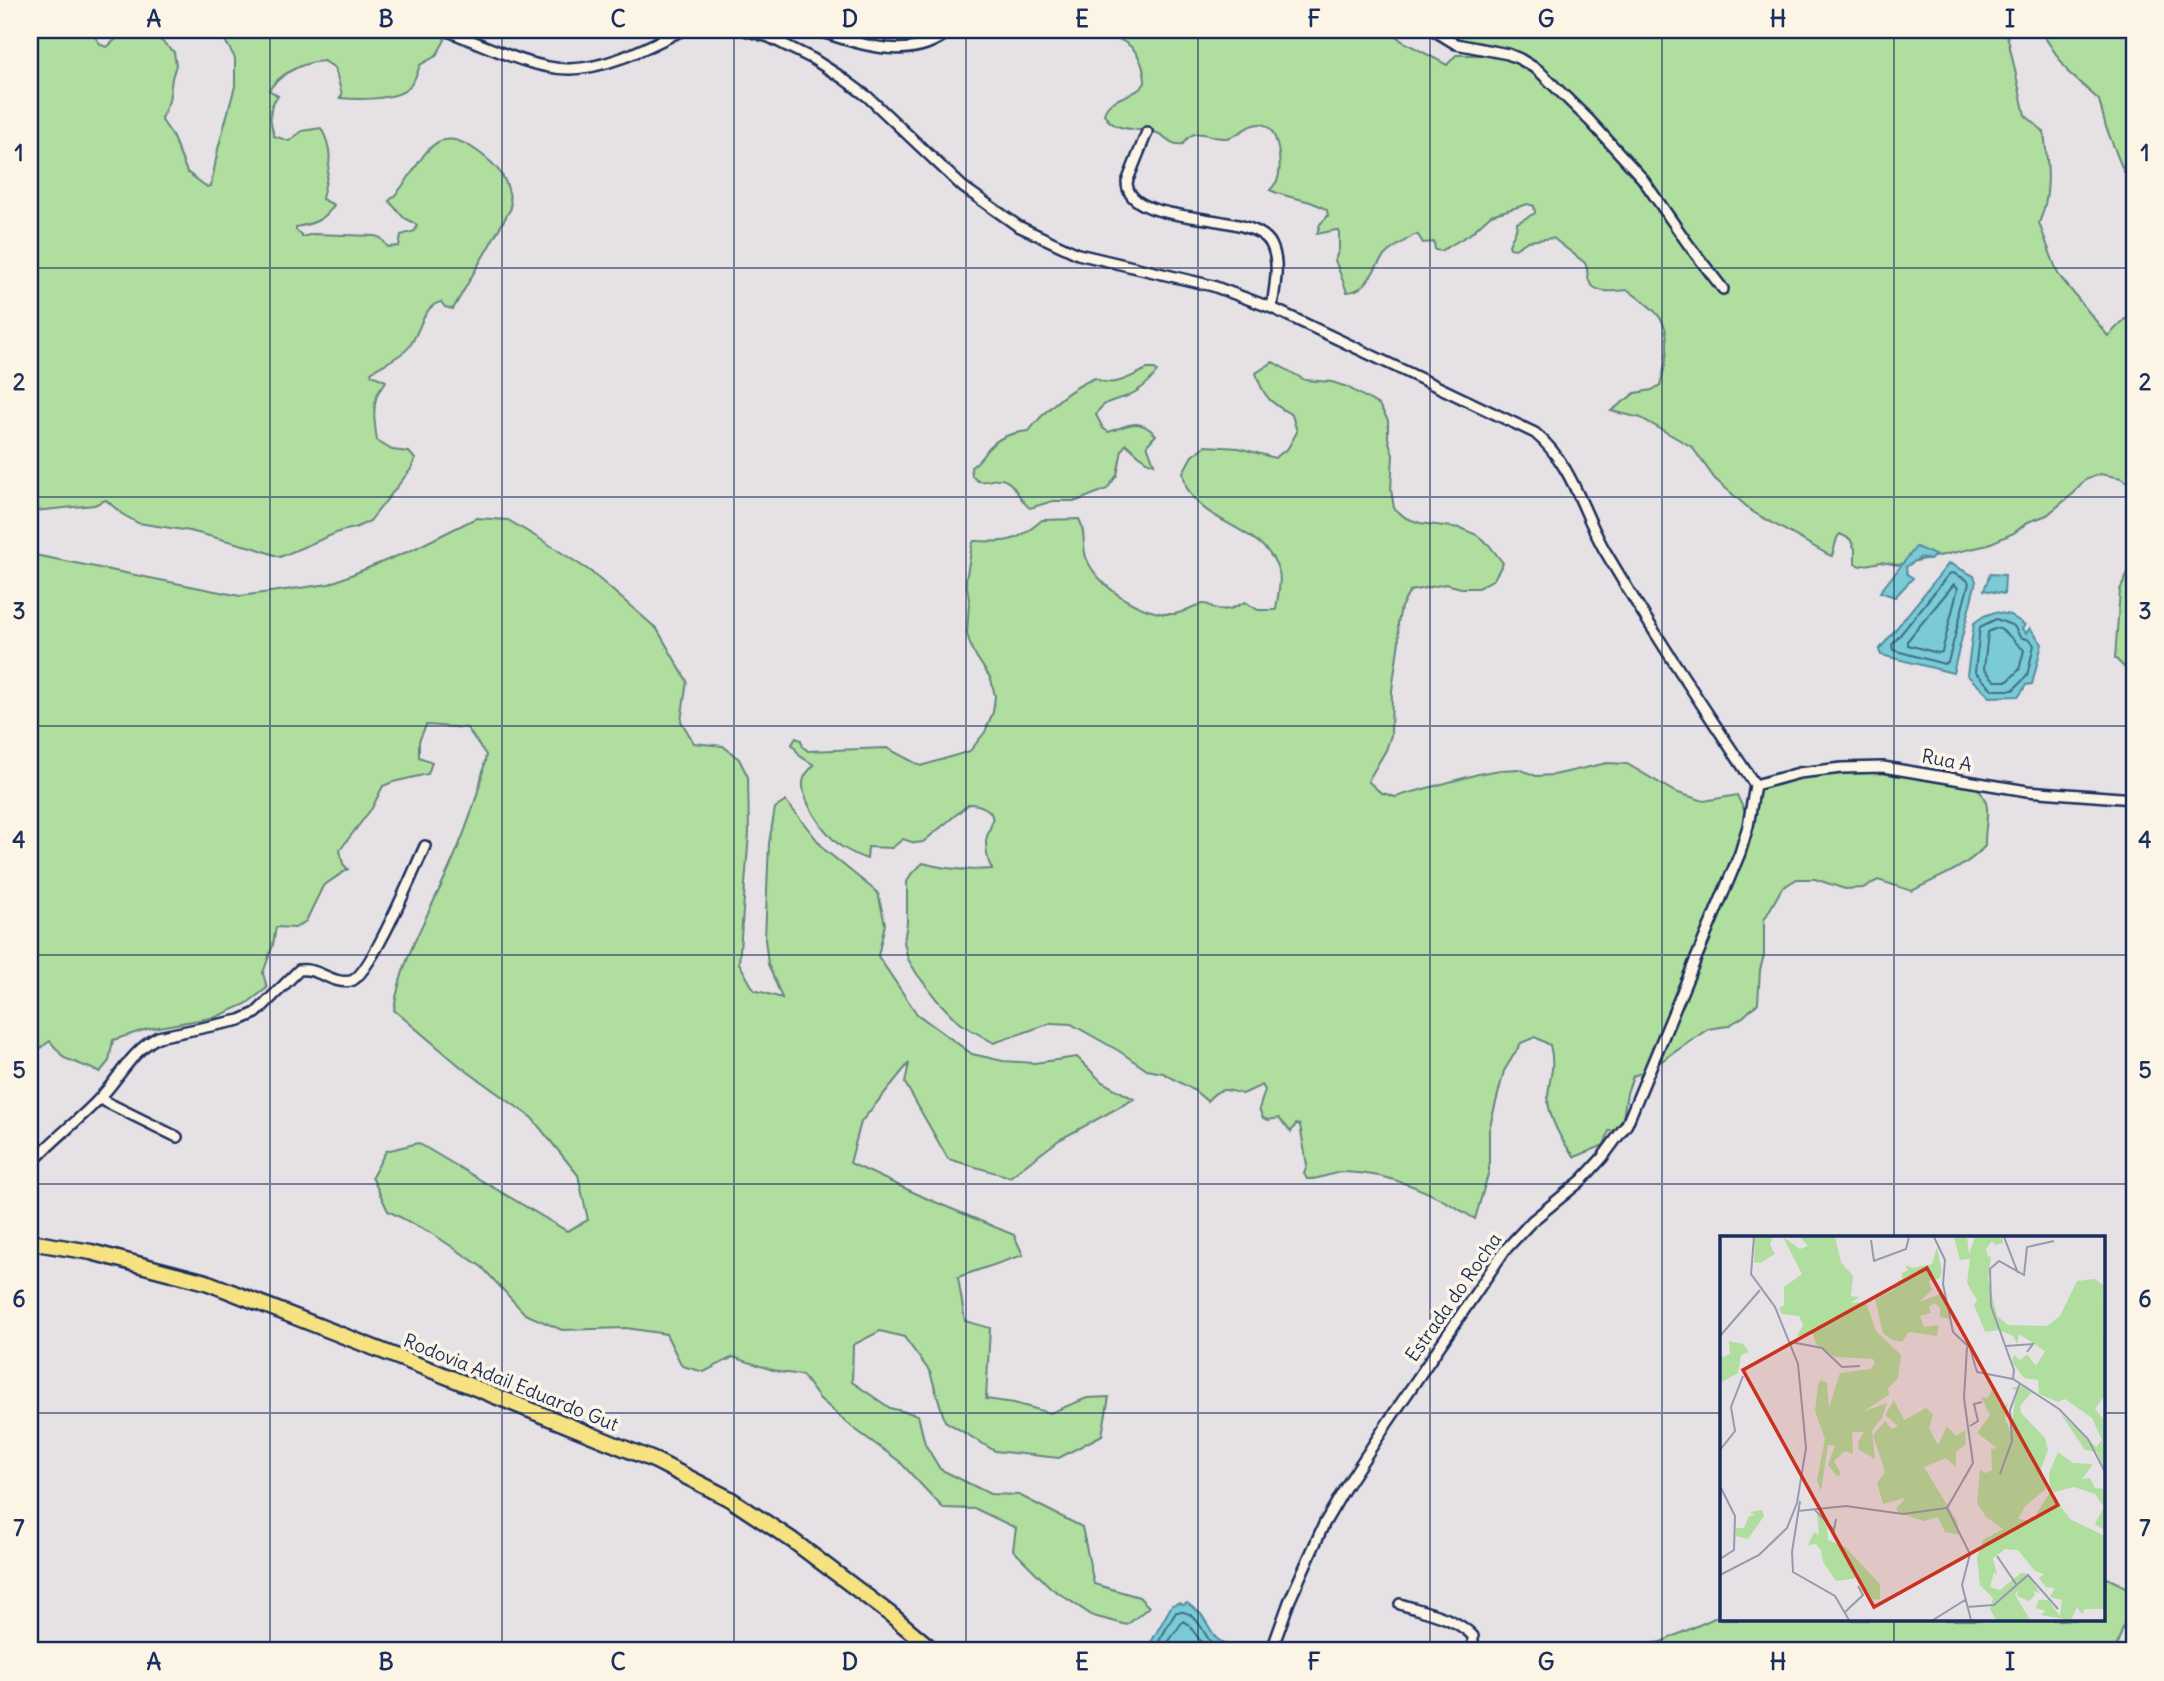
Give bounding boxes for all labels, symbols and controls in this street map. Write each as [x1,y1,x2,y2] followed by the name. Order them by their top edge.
[147,4,162,33] text: A
[378,4,394,33] text: B
[610,4,626,33] text: C
[842,4,858,33] text: D
[1075,4,1089,33] text: E
[1307,4,1321,33] text: F
[1538,4,1554,33] text: G
[1770,4,1786,33] text: H
[2005,4,2015,33] text: I
[14,138,24,167] text: 1
[2140,138,2150,167] text: 1
[13,367,26,396] text: 2
[2139,367,2152,396] text: 2
[12,596,26,625] text: 3
[2138,596,2152,625] text: 3
[1920,743,1974,777] street label: Rua A
[12,825,26,854] text: 4
[2138,825,2152,854] text: 4
[12,1055,26,1084] text: 5
[2138,1055,2152,1084] text: 5
[1400,1228,1506,1366] street label: Estrada do Rocha
[1720,1236,2104,1622] inset map
[12,1284,26,1313] text: 6
[2138,1284,2152,1313] text: 6
[400,1328,622,1436] street label: Rodovia Adail Eduardo Gut
[13,1513,25,1542] text: 7
[2139,1513,2151,1542] text: 7
[147,1647,162,1676] text: A
[378,1647,394,1676] text: B
[610,1647,626,1676] text: C
[842,1647,858,1676] text: D
[1075,1647,1089,1676] text: E
[1307,1647,1321,1676] text: F
[1538,1647,1554,1676] text: G
[1770,1647,1786,1676] text: H
[2005,1647,2015,1676] text: I

